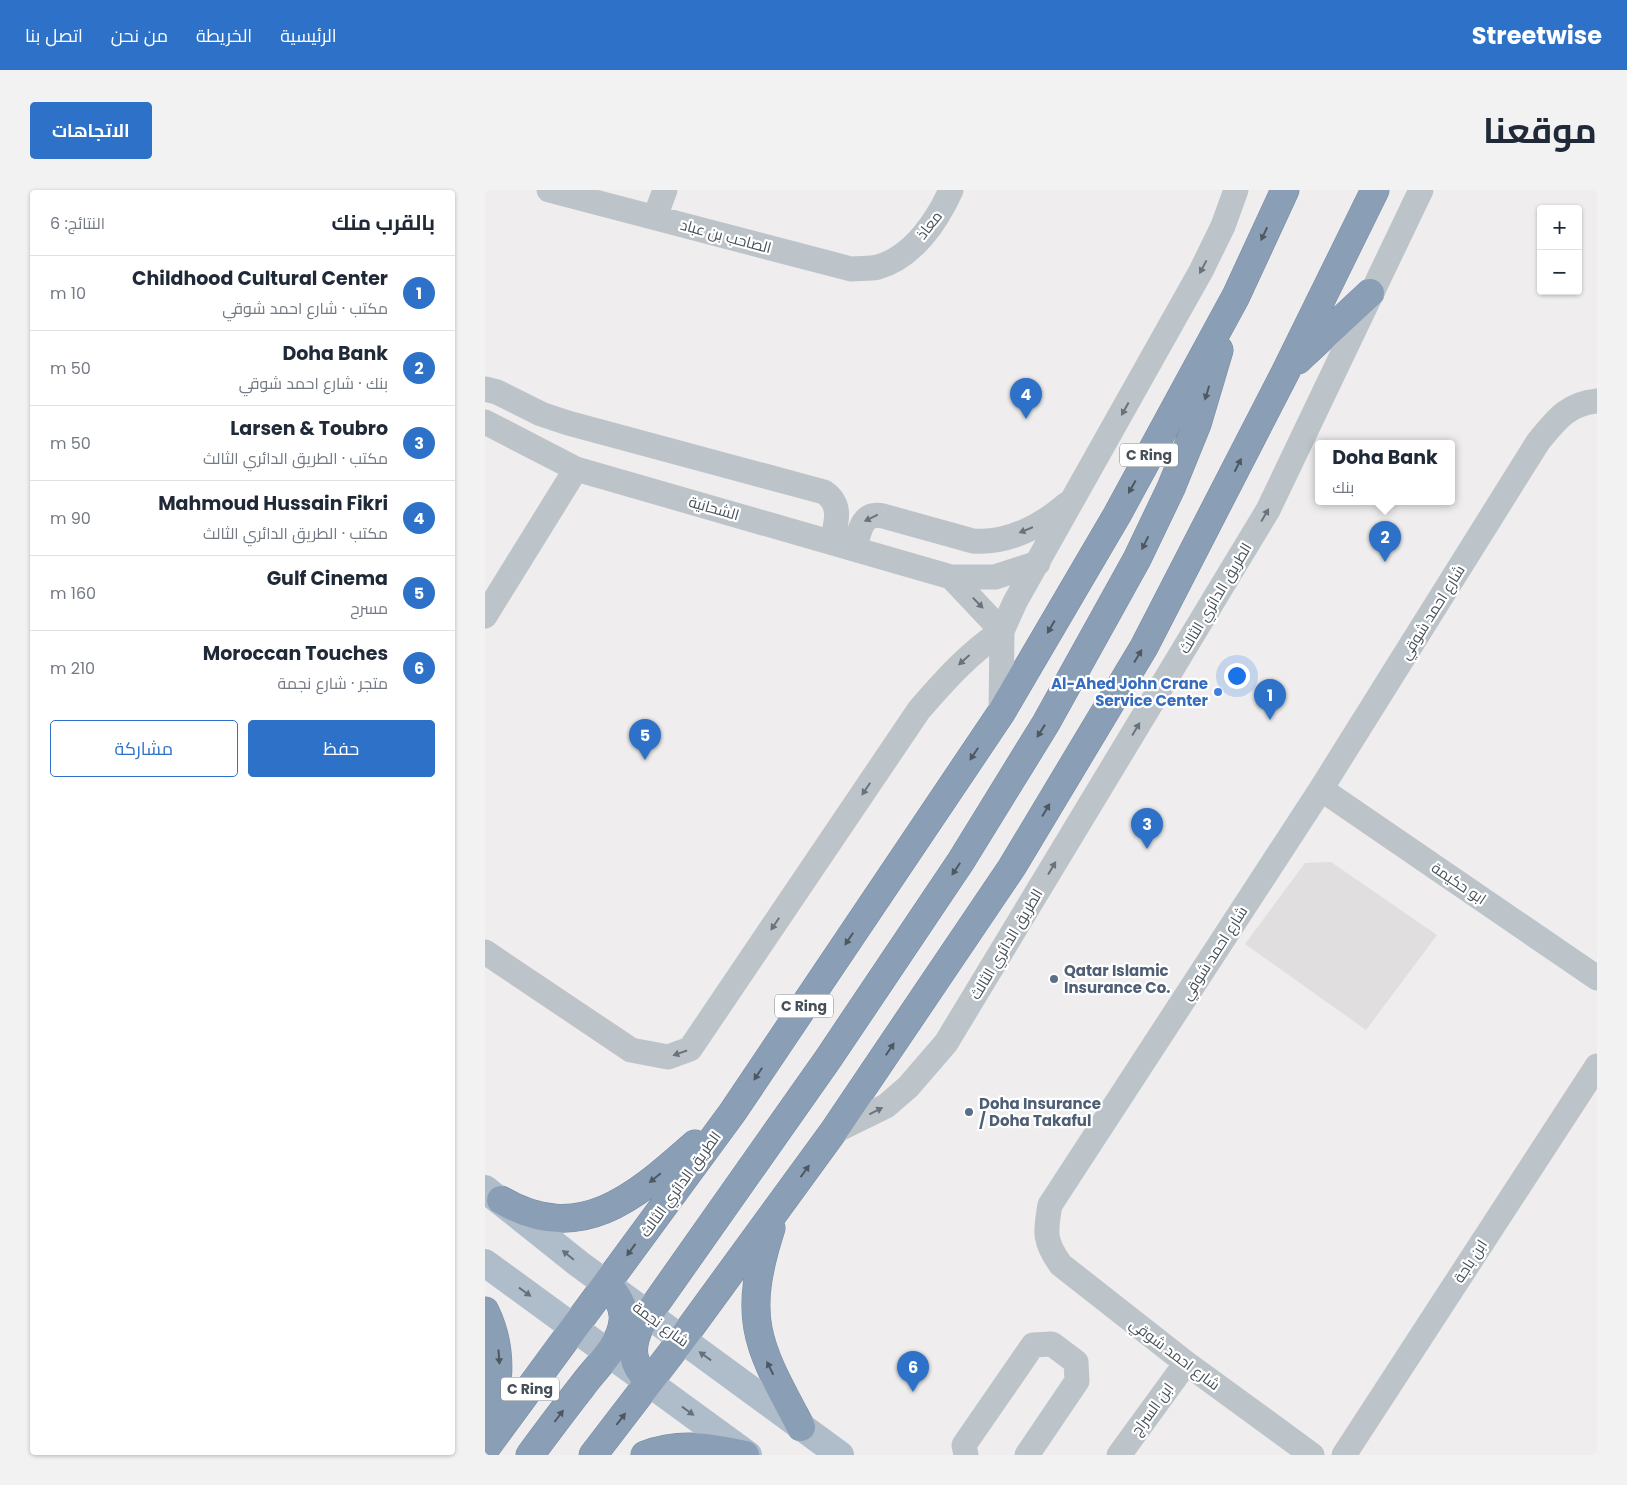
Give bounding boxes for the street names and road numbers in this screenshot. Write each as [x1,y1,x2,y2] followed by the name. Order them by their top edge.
[911,206,947,244] street label: معاذ
[678,214,774,258] street label: الصاحب بن عباد
[1120,444,1178,466] road number: C Ring
[686,491,742,525] street label: الشحانية
[1174,539,1258,658] street label: الطريق الدائري الثالث
[1394,561,1471,664] street label: شارع احمد شوقي
[1427,857,1491,909] street label: ابو حكيمة
[965,885,1049,1004] street label: الطريق الدائري الثالث
[1176,902,1254,1005] street label: شارع احمد شوقي
[775,994,833,1018] road number: C Ring
[634,1127,727,1242] street label: الطريق الدائري الثالث
[1448,1235,1492,1287] street label: ابن باجة
[628,1296,693,1352] street label: شارع نجمة
[1124,1313,1224,1396] street label: شارع احمد شوقي
[501,1378,559,1400] road number: C Ring
[1126,1378,1179,1440] street label: ابن السراج

